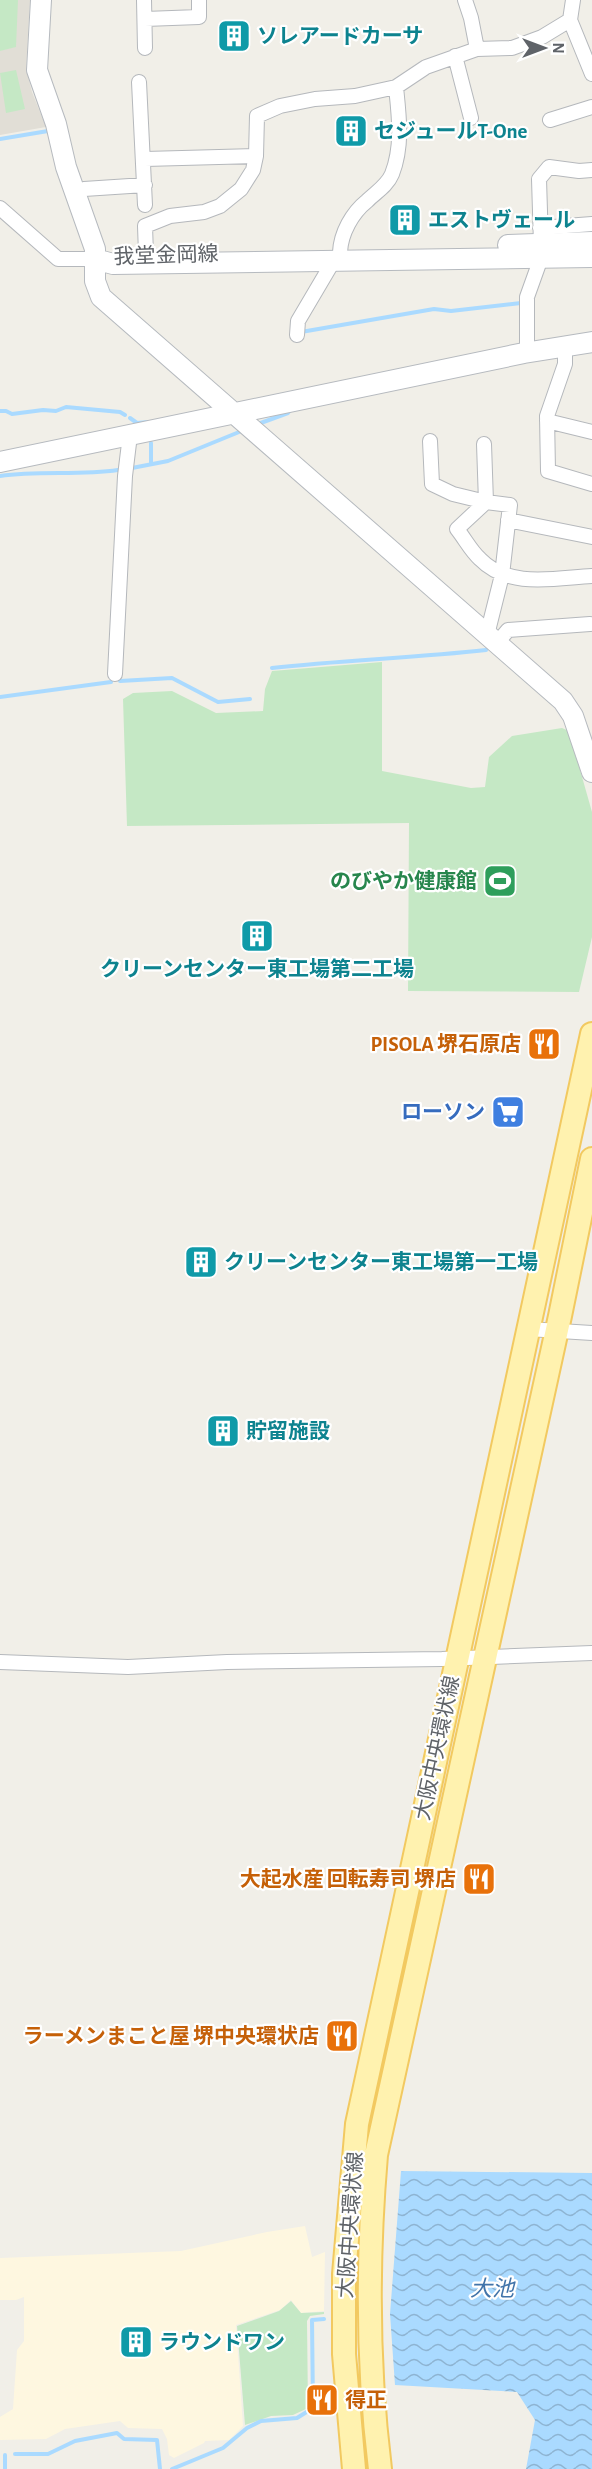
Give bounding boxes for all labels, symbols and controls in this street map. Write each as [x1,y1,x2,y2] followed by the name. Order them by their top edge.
[216,18,252,54] building icon: ソレアードカーサ
[514,18,574,78] north arrow
[257,26,423,47] place label: ソレアードカーサ
[550,42,566,54] text: N
[333,113,369,149] building icon: セジュールT-One
[374,120,528,142] place label: セジュールT-One
[387,202,423,238] building icon: エストヴェール
[428,208,575,231] place label: エストヴェール
[113,242,219,268] street label: 我堂金岡線
[482,863,518,899] sports icon: のびやか健康館
[330,870,477,892] place label: のびやか健康館
[239,918,275,954] building icon: クリーンセンター東工場第二工場
[100,958,414,980] place label: クリーンセンター東工場第二工場
[526,1026,562,1062] restaurant icon: PISOLA 堺石原店
[370,1033,521,1055] place label: PISOLA 堺石原店
[490,1094,526,1130] supermarket icon: ローソン
[401,1102,485,1123] place label: ローソン
[183,1244,219,1280] building icon: クリーンセンター東工場第一工場
[224,1251,538,1273] place label: クリーンセンター東工場第一工場
[205,1413,241,1449] building icon: 貯留施設
[246,1419,330,1442] place label: 貯留施設
[411,1674,463,1822] street label: 大阪中央環状線
[461,1861,497,1897] restaurant icon: 大起水産 回転寿司 堺店
[240,1868,456,1890] place label: 大起水産 回転寿司 堺店
[324,2018,360,2054] restaurant icon: ラーメンまこと屋 堺中央環状店
[23,2024,319,2047] place label: ラーメンまこと屋 堺中央環状店
[334,2151,366,2299] street label: 大阪中央環状線
[470,2277,516,2300] water label: 大池
[118,2324,154,2360] building icon: ラウンドワン
[159,2332,285,2353] place label: ラウンドワン
[304,2382,340,2418] restaurant icon: 得正
[345,2389,387,2411] place label: 得正

